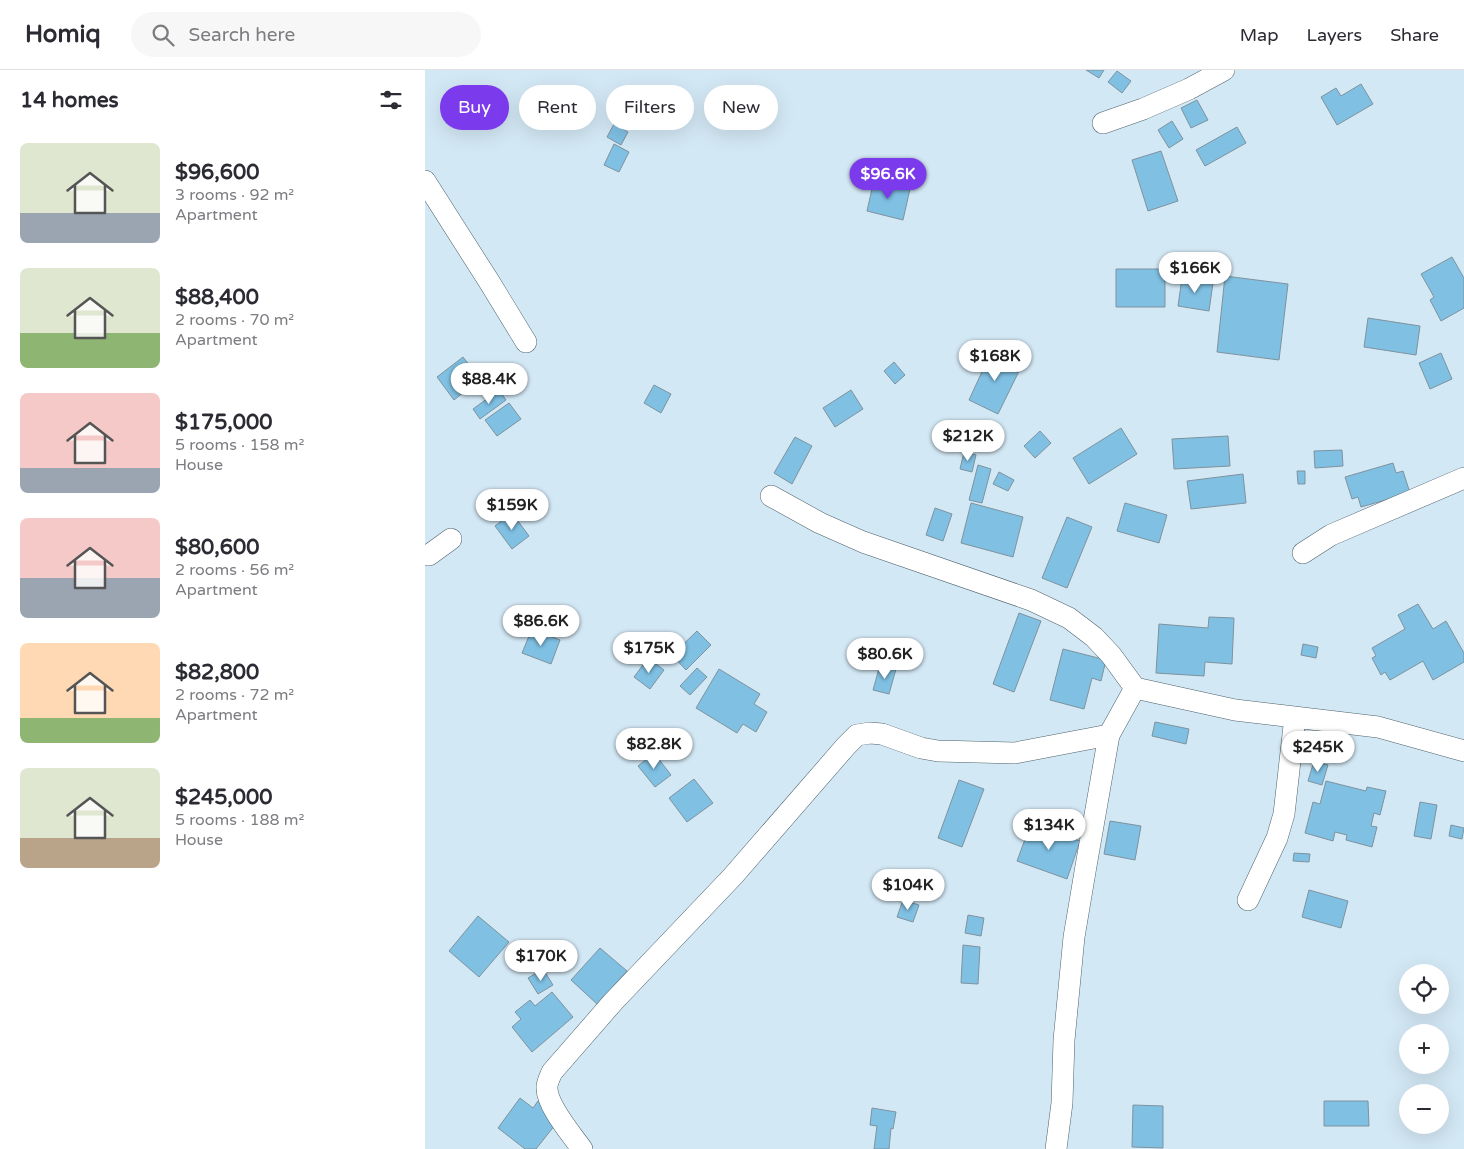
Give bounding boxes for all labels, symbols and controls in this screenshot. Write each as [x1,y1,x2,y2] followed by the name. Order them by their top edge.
[131,12,481,57] search box
[25,20,101,49] text: Homiq
[149,21,177,49] icon: search
[189,24,295,46] text: Search here
[1240,24,1279,46] text: Map
[1307,24,1362,46] text: Layers
[1390,24,1439,46] text: Share
[440,85,509,130] chip: Buy
[519,85,596,130] chip: Rent
[606,85,694,130] chip: Filters
[704,85,778,130] chip: New
[377,86,405,114] icon: filters
[20,88,119,113] text: 14 homes
[847,158,929,200] pin: $96.6K
[175,160,259,185] text: $96,600
[60,163,120,223] icon: home
[861,164,915,184] text: $96.6K
[175,185,294,205] text: 3 rooms · 92 m²
[175,205,258,225] text: Apartment
[1160,252,1230,294] pin: $166K
[1170,258,1220,278] text: $166K
[175,285,259,310] text: $88,400
[60,288,120,348] icon: home
[175,310,294,330] text: 2 rooms · 70 m²
[175,330,258,350] text: Apartment
[960,340,1030,382] pin: $168K
[970,346,1020,366] text: $168K
[448,362,530,405] pin: $88.4K
[462,369,516,389] text: $88.4K
[175,410,272,435] text: $175,000
[60,413,120,473] icon: home
[933,420,1003,462] pin: $212K
[943,426,993,446] text: $212K
[175,435,304,455] text: 5 rooms · 158 m²
[175,455,223,475] text: House
[477,488,547,531] pin: $159K
[487,495,537,515] text: $159K
[175,535,259,560] text: $80,600
[60,538,120,598] icon: home
[175,560,294,580] text: 2 rooms · 56 m²
[175,580,258,600] text: Apartment
[500,604,582,647] pin: $86.6K
[514,611,568,631] text: $86.6K
[614,632,684,674] pin: $175K
[624,638,674,658] text: $175K
[844,638,926,680] pin: $80.6K
[858,644,912,664] text: $80.6K
[175,660,259,685] text: $82,800
[60,663,120,723] icon: home
[175,685,294,705] text: 2 rooms · 72 m²
[175,705,258,725] text: Apartment
[613,728,695,770] pin: $82.8K
[1283,730,1353,773] pin: $245K
[627,734,681,754] text: $82.8K
[1293,737,1343,757] text: $245K
[175,785,272,810] text: $245,000
[60,788,120,848] icon: home
[1014,808,1084,851] pin: $134K
[175,810,304,830] text: 5 rooms · 188 m²
[1024,815,1074,835] text: $134K
[175,830,223,850] text: House
[873,868,943,911] pin: $104K
[883,875,933,895] text: $104K
[506,940,576,982] pin: $170K
[516,946,566,966] text: $170K
[1399,964,1449,1134] map controls
[1399,964,1449,1014] button: locate
[1399,1024,1449,1074] button: +
[1399,1084,1449,1134] button: −

